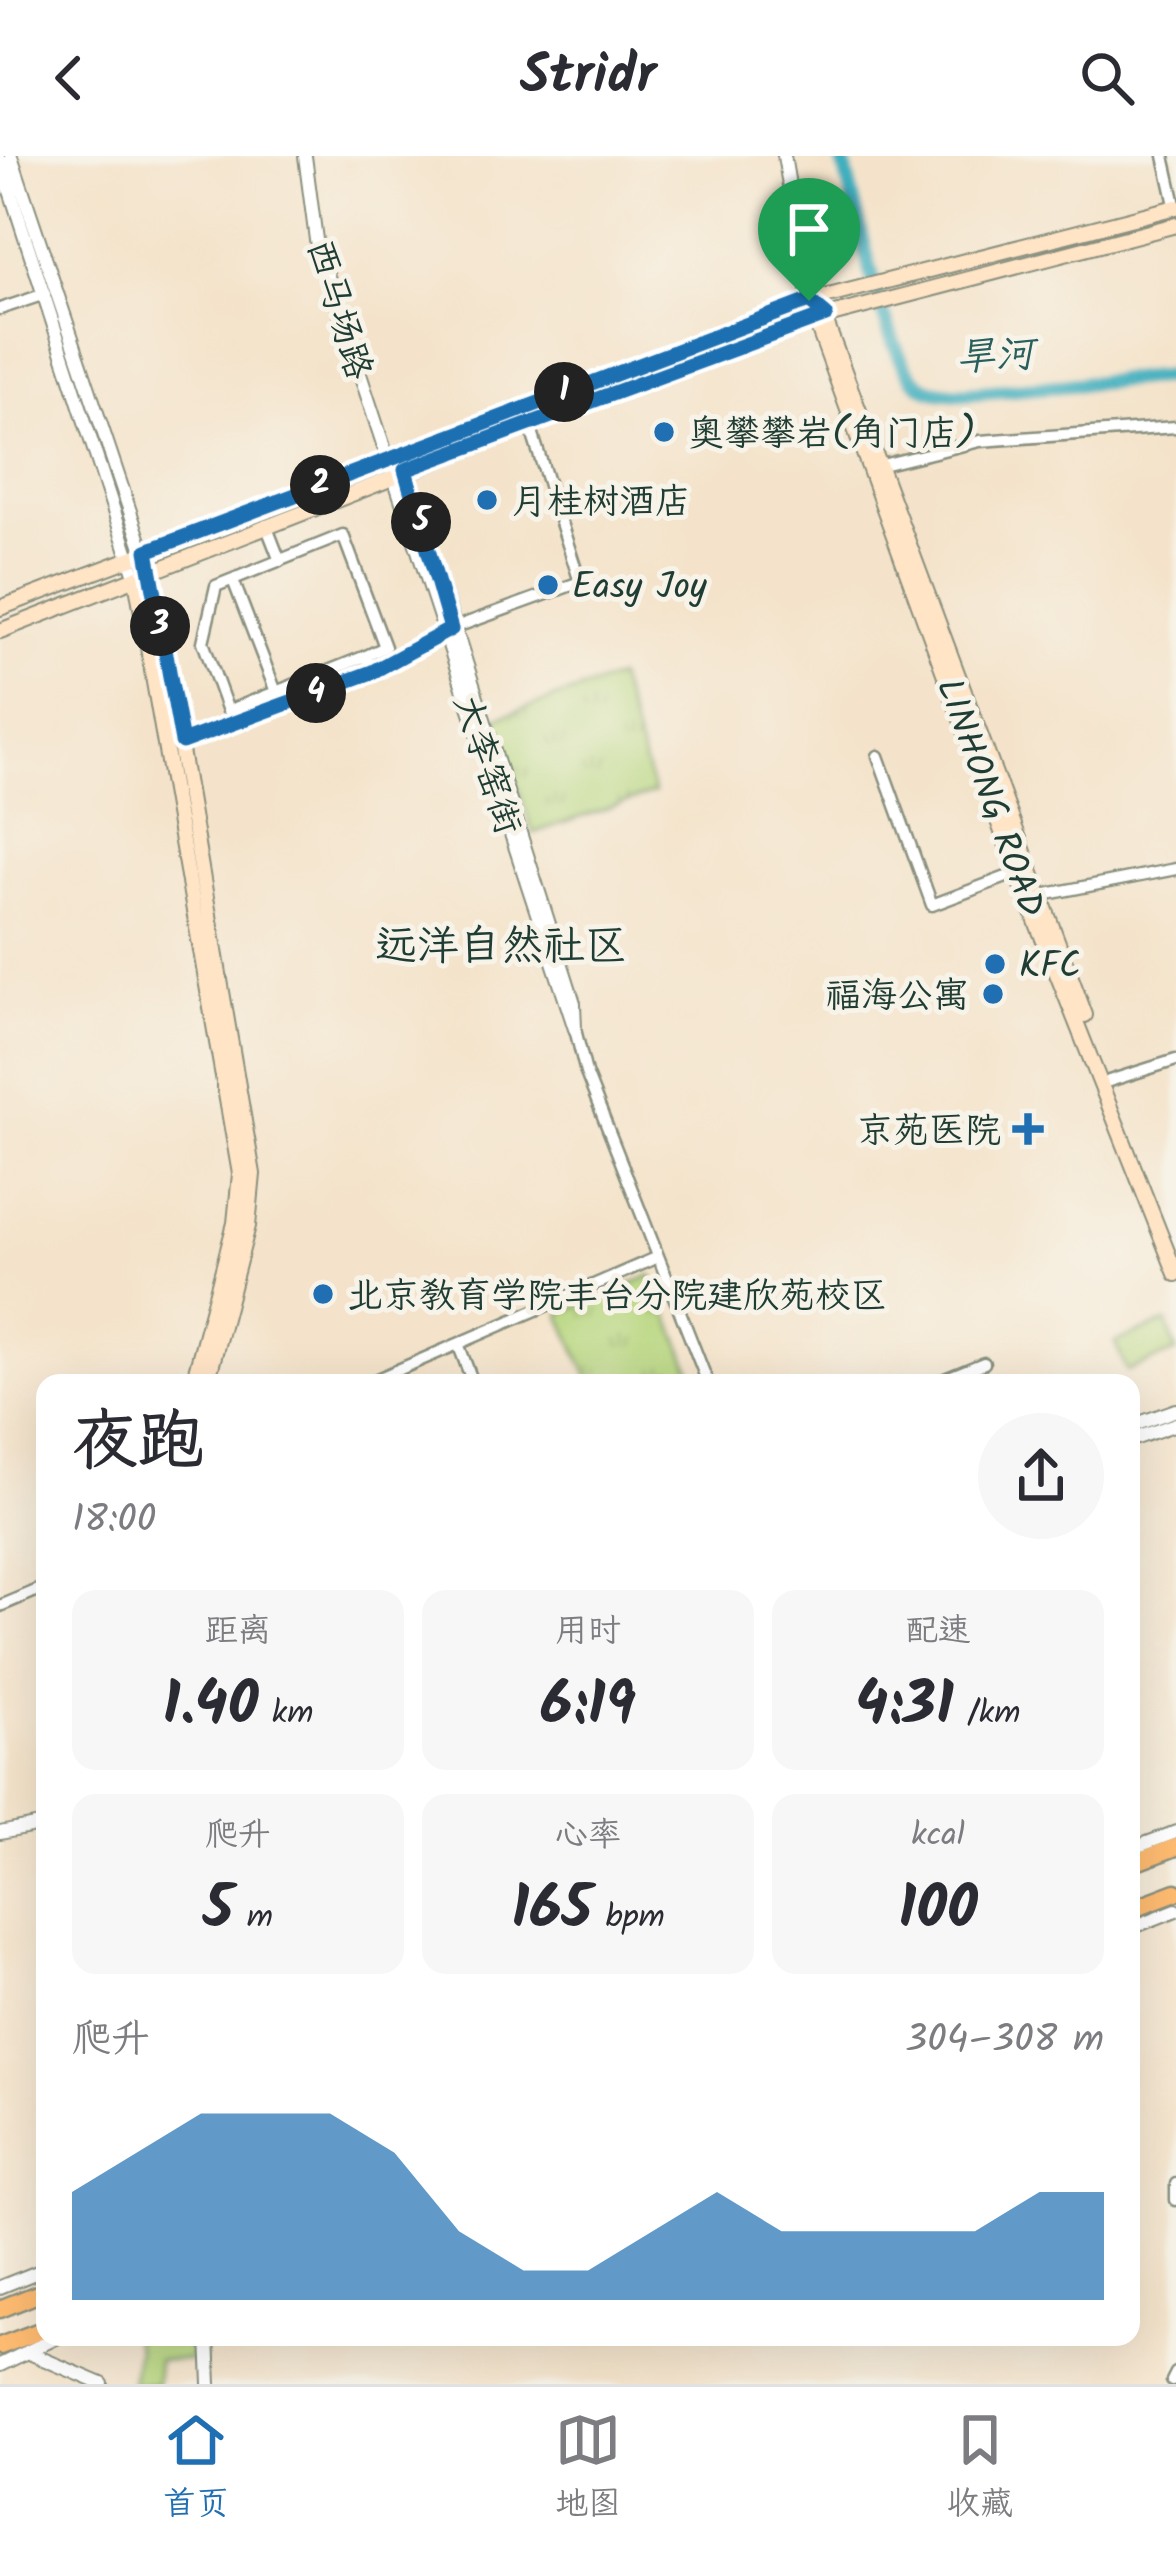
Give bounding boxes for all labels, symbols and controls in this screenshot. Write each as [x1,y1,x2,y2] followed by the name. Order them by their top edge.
[520,35,656,121] text: Stridr
[36,45,102,111] icon: back
[1074,45,1140,111] icon: search
[758,178,860,301] pin
[776,196,842,262] icon: arrive
[289,233,386,387] street label: 西马场路
[955,325,1042,391] water label: 旱河
[534,362,594,422] pin: 1
[559,365,569,418] text: 1
[688,407,976,464] place label: 奥攀攀岩(角门店)
[651,419,677,445] marker: 奥攀攀岩(角门店)
[290,455,350,515] pin: 2
[310,458,330,511] text: 2
[511,475,691,532] place label: 月桂树酒店
[474,487,500,513] marker: 月桂树酒店
[391,492,451,552] pin: 5
[413,495,429,548] text: 5
[572,560,708,617] place label: Easy Joy
[535,572,561,598] marker: Easy Joy
[130,596,190,656] pin: 3
[151,599,169,652] text: 3
[286,663,346,723] pin: 4
[307,666,325,719] text: 4
[919,671,1058,926] street label: LINHONG ROAD
[436,688,535,842] street label: 大李窑街
[375,914,627,981] district label: 远洋自然社区
[1019,939,1081,996] place label: KFC
[982,951,1008,977] marker: KFC
[825,969,969,1026] place label: 福海公寓
[980,981,1006,1007] marker: 福海公寓
[857,1104,1001,1161] place label: 京苑医院
[1012,1113,1044,1145] marker: 京苑医院
[347,1269,887,1326] place label: 北京教育学院丰台分院建欣苑校区
[310,1281,336,1307] marker: 北京教育学院丰台分院建欣苑校区
[72,1392,204,1497] text: 夜跑
[978,1413,1104,1539] button: share
[72,1490,156,1552] text: 18:00
[205,1606,271,1659] text: 距离
[555,1606,621,1659] text: 用时
[905,1606,971,1659] text: 配速
[163,1659,258,1755] text: 1.40
[540,1659,636,1755] text: 6:19
[855,1659,954,1755] text: 4:31
[258,1688,313,1741] text: km
[954,1688,1021,1741] text: /km
[205,1810,271,1863] text: 爬升
[555,1810,621,1863] text: 心率
[911,1810,965,1863] text: kcal
[203,1863,233,1959] text: 5
[511,1863,592,1959] text: 165
[898,1863,978,1959] text: 100
[233,1892,273,1945] text: m
[592,1892,665,1945] text: bpm
[72,2010,150,2072] text: 爬升
[905,2010,1104,2072] text: 304–308 m
[163,2407,229,2532] tab: 首页
[555,2407,621,2532] tab: 地图
[947,2407,1013,2532] tab: 收藏

